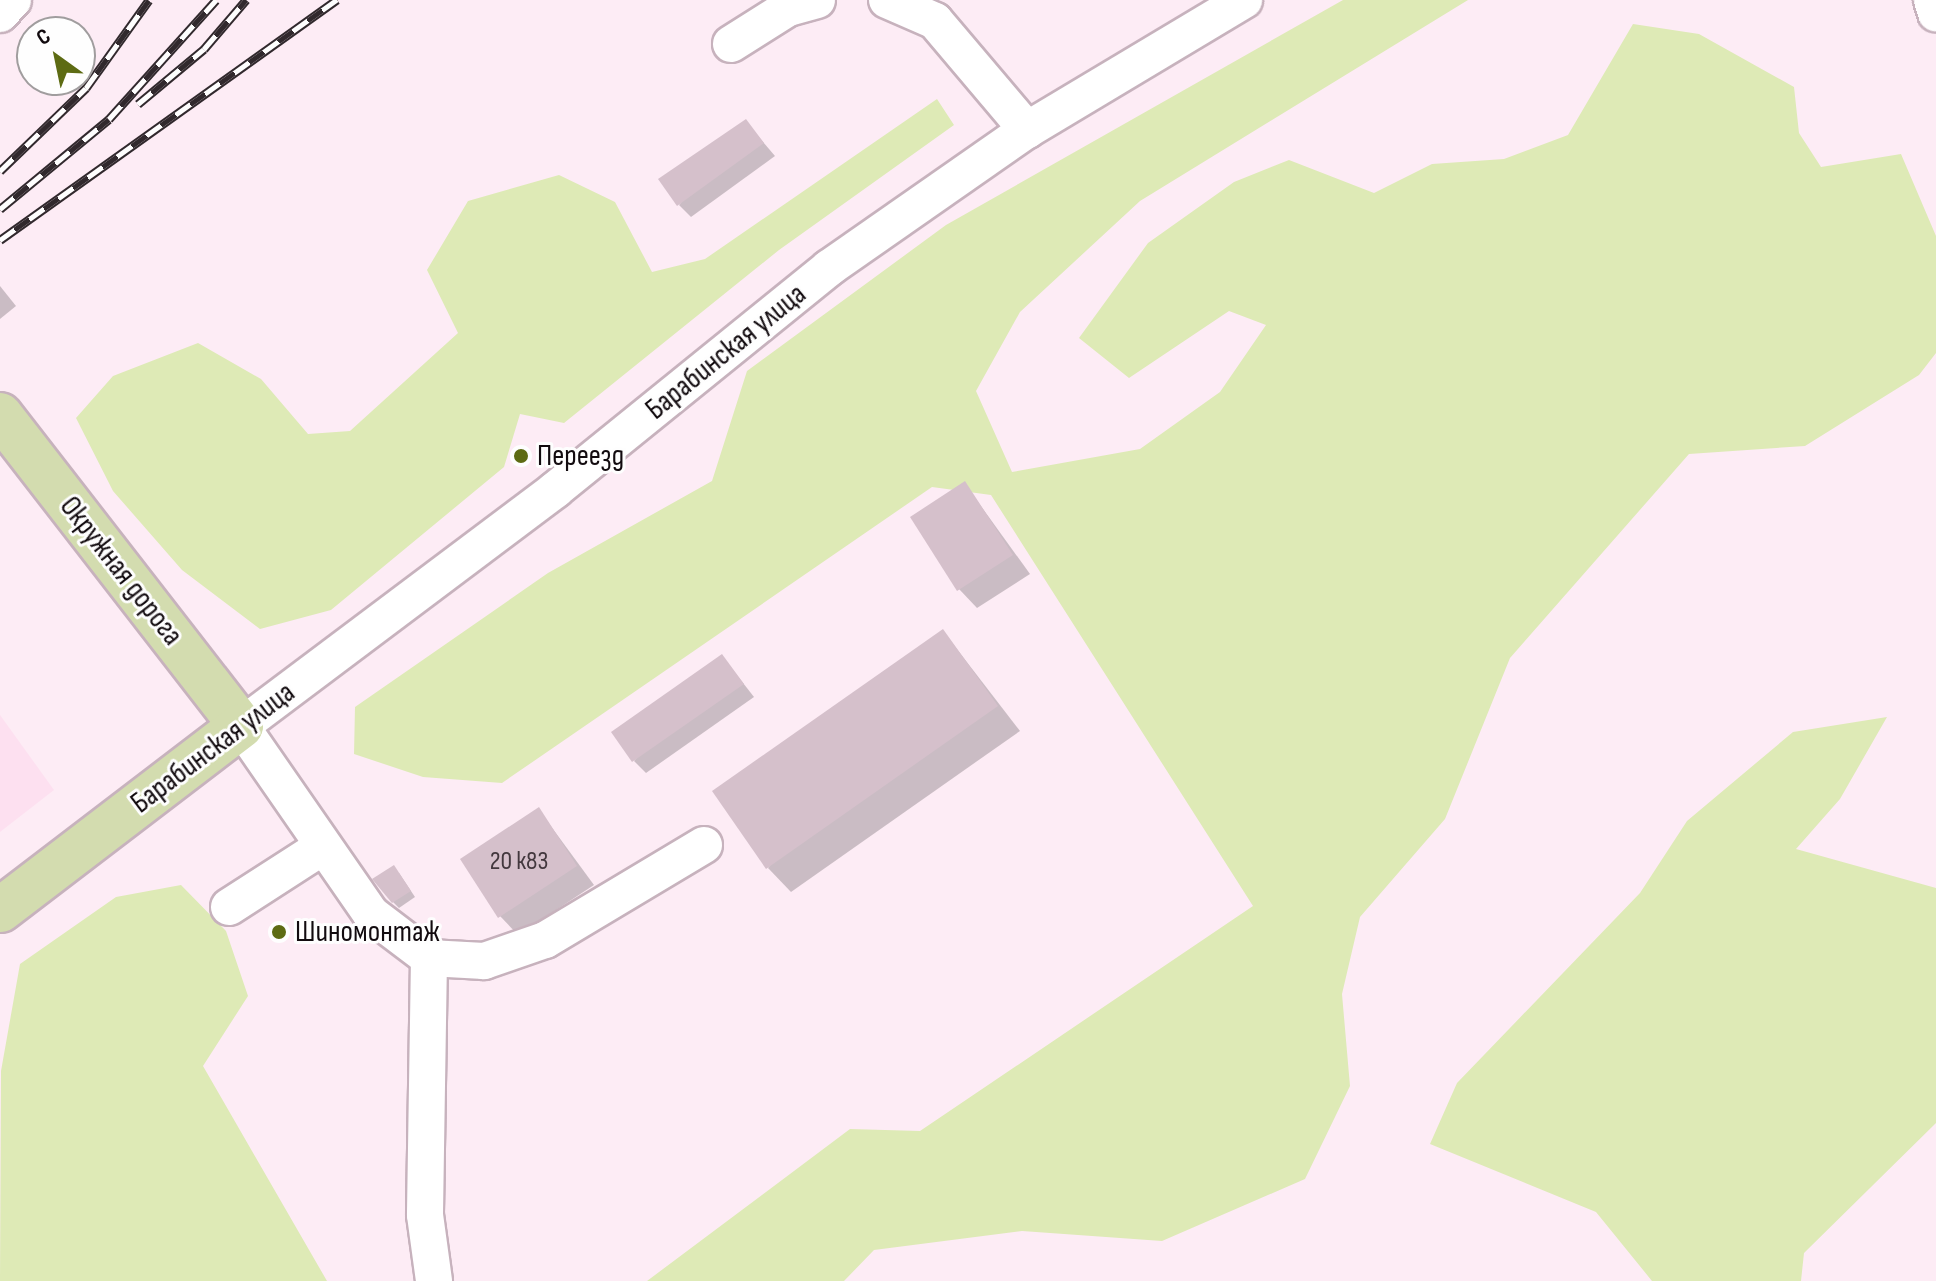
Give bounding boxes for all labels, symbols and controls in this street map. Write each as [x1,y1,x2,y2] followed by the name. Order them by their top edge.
[16,16,96,96] north arrow
[32,23,56,52] text: С
[639,276,813,428] street label: Барабинская улица
[537,438,624,474] place label: Переезд
[512,447,530,465] marker: Переезд
[52,489,190,653] street label: Окружная дорога
[124,675,302,821] street label: Барабинская улица
[490,846,548,878] house number: 20 к83
[295,914,440,950] place label: Шиномонтаж
[270,923,288,941] marker: Шиномонтаж

